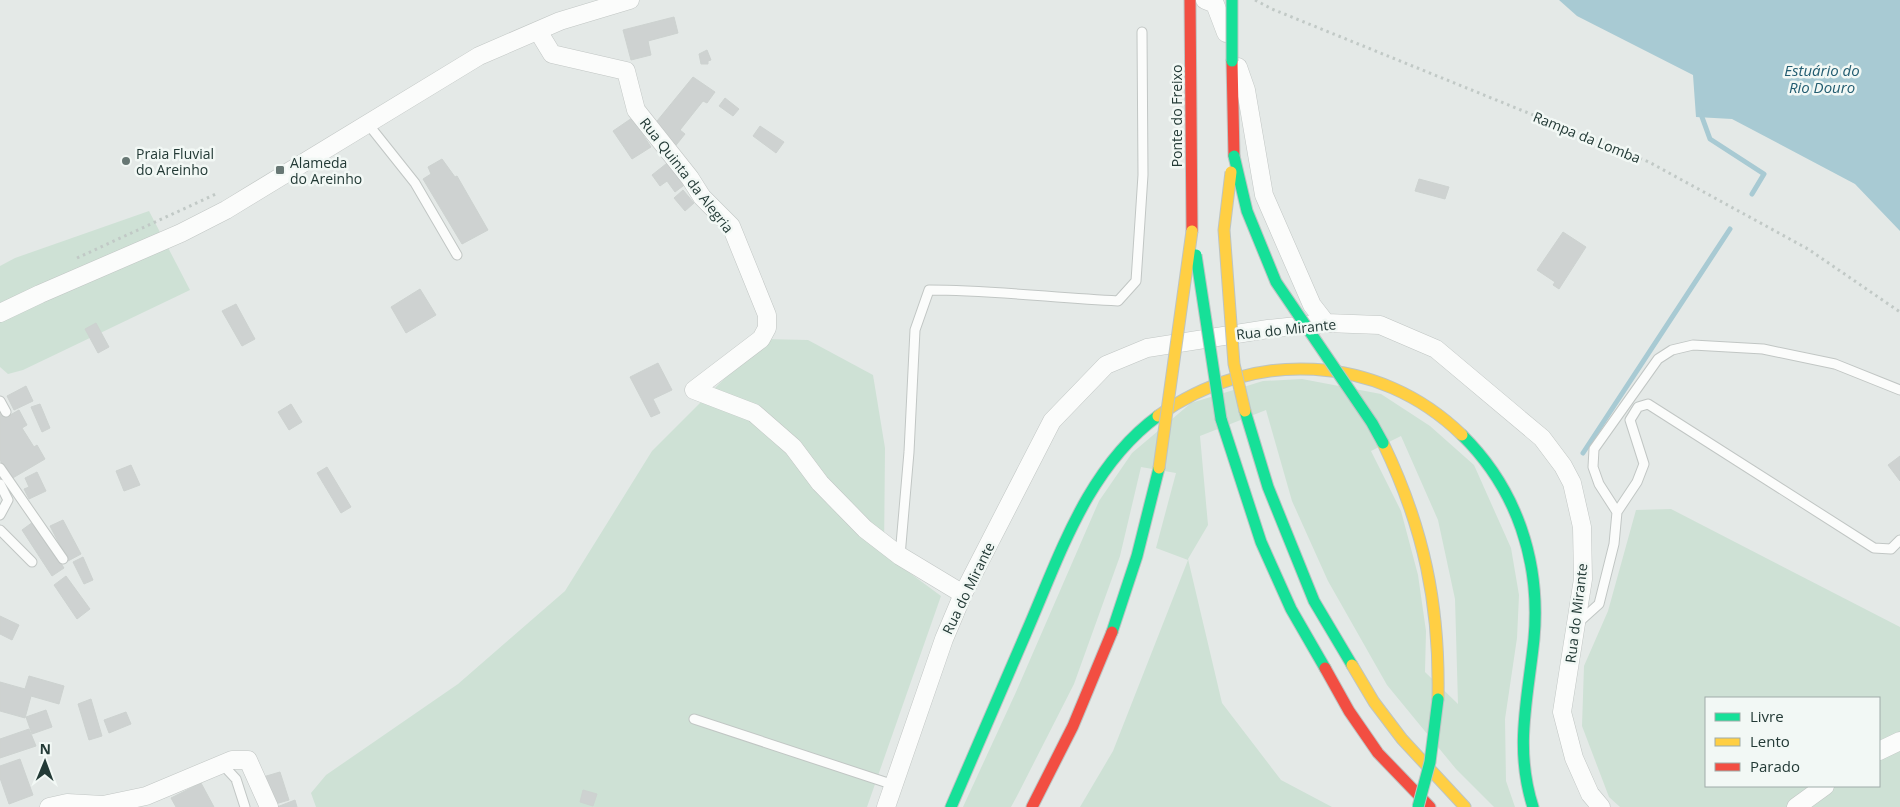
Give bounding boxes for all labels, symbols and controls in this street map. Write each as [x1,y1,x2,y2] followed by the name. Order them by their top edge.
[1784,60,1860,97] water label: Estuário do Rio Douro
[1167,65,1186,167] street label: Ponte do Freixo
[1530,107,1644,167] street label: Rampa da Lomba
[636,113,738,237] street label: Rua Quinta da Alegria
[136,144,214,179] place label: Praia Fluvial do Areinho
[290,153,362,188] place label: Alameda do Areinho
[120,155,132,167] marker: Praia Fluvial do Areinho
[274,164,286,176] marker: Alameda do Areinho
[1235,314,1337,344] street label: Rua do Mirante
[937,539,999,637] street label: Rua do Mirante
[1560,562,1592,664] street label: Rua do Mirante
[1705,697,1880,787] legend
[1750,706,1784,726] text: Livre
[1750,731,1790,751] text: Lento
[20,737,70,787] north arrow
[39,739,51,758] text: N
[1750,756,1800,776] text: Parado

